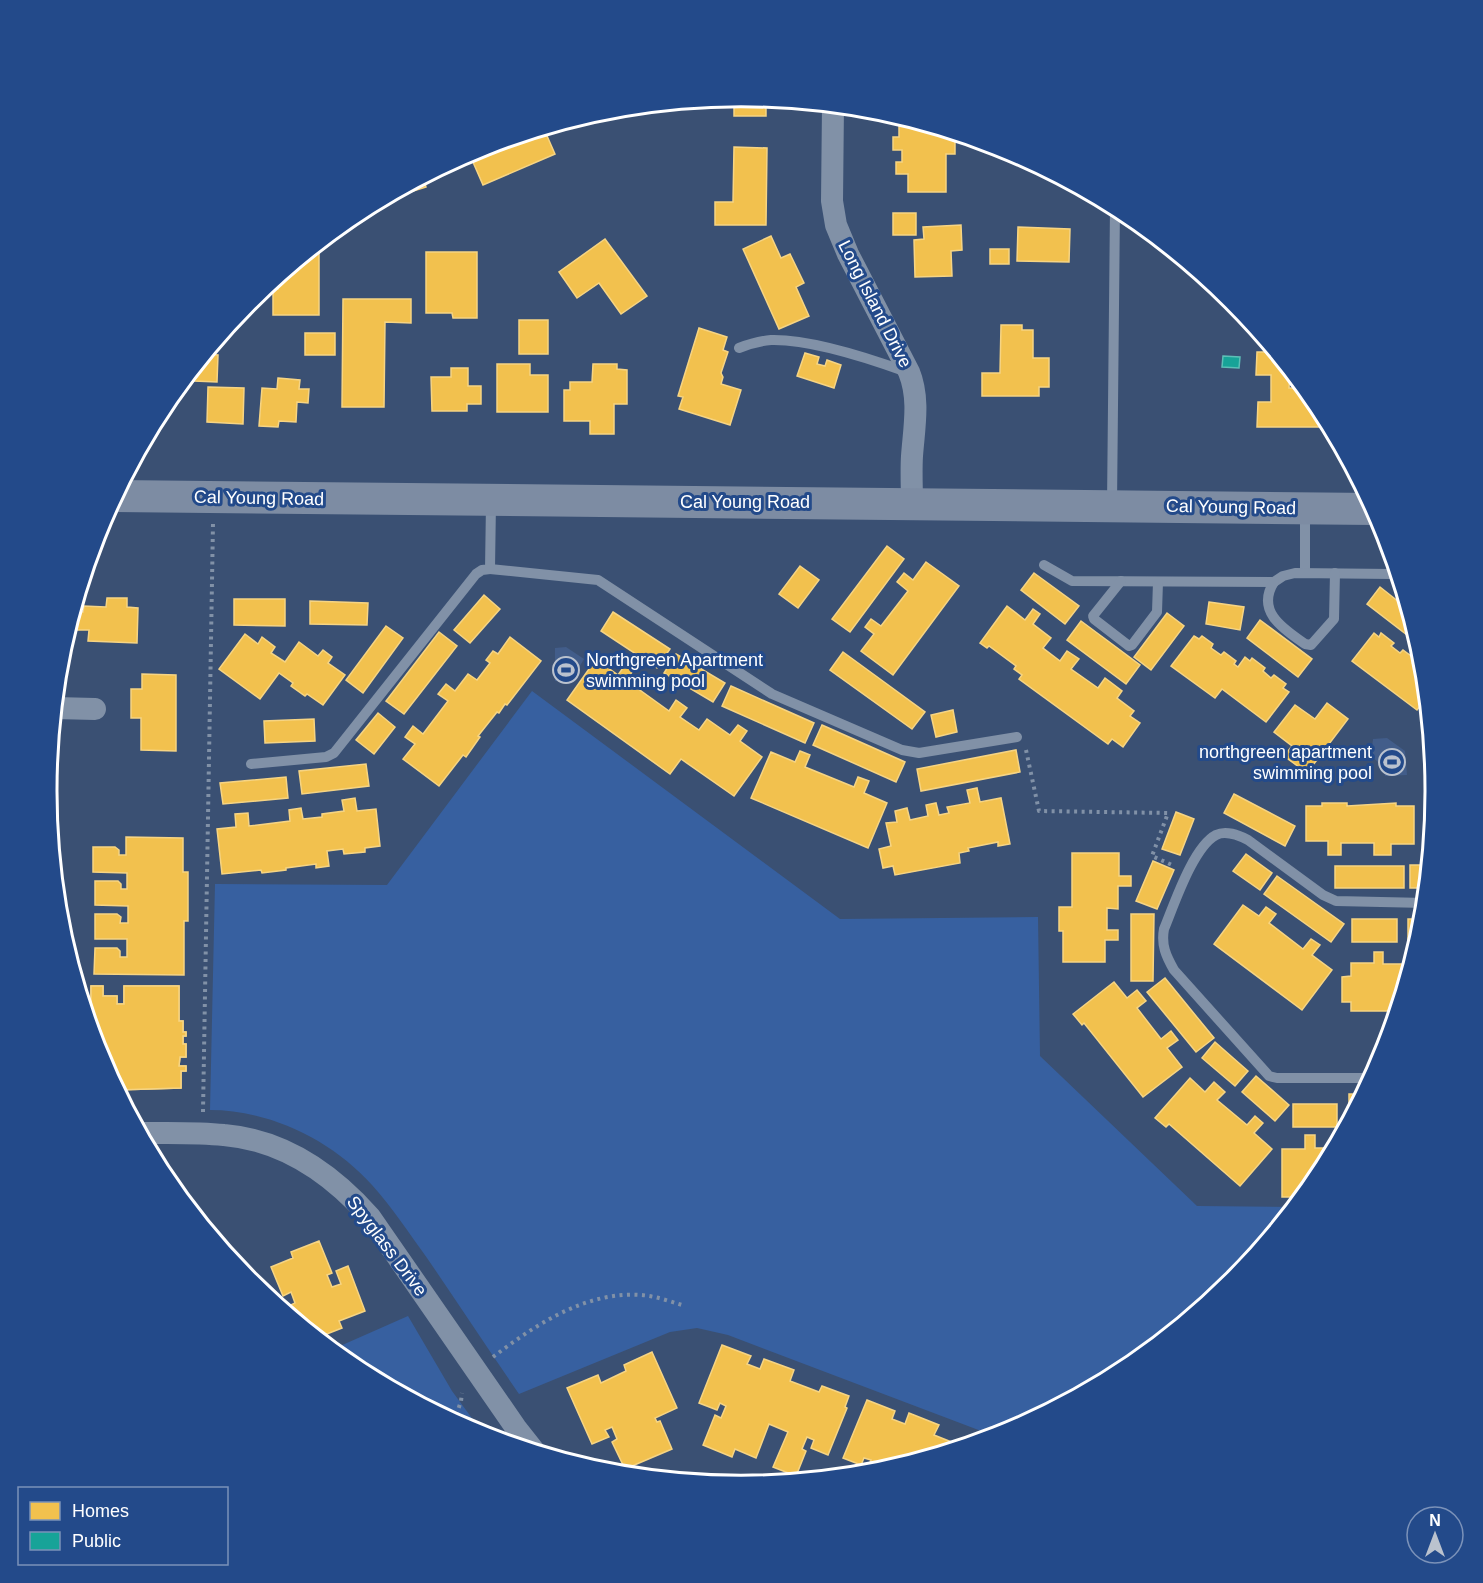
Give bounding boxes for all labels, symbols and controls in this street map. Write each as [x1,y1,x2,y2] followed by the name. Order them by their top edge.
[834,237,916,371] street label: Long Island Drive
[194,487,324,509] street label: Cal Young Road
[680,492,810,512] street label: Cal Young Road
[1166,496,1296,518] street label: Cal Young Road
[586,650,763,691] place label: Northgreen Apartment swimming pool
[551,655,581,685] sports icon: Northgreen Apartment swimming pool
[1199,742,1372,783] place label: northgreen apartment swimming pool
[1377,747,1407,777] sports icon: northgreen apartment swimming pool
[343,1192,431,1300] street label: Spyglass Drive
[18,1487,228,1565] legend
[72,1501,129,1521] text: Homes
[1405,1505,1465,1565] north arrow
[1429,1512,1441,1529] text: N
[72,1531,121,1551] text: Public

